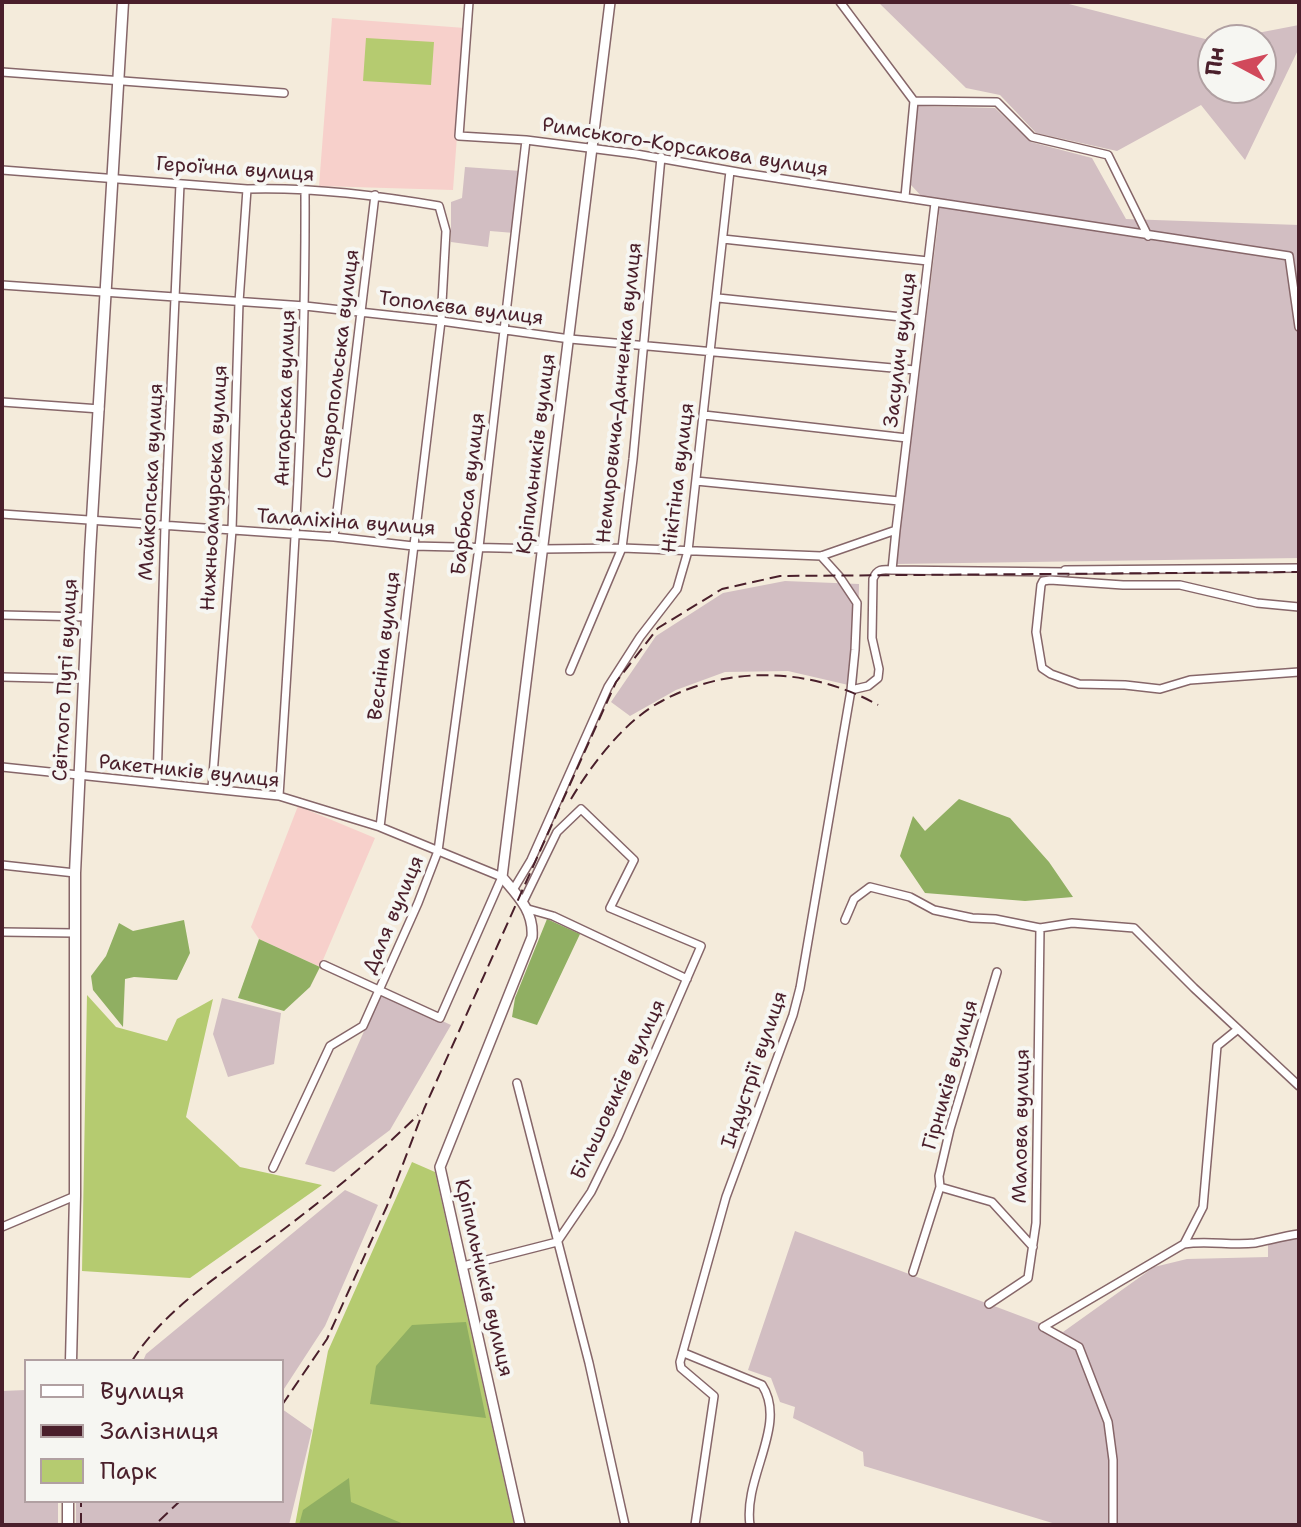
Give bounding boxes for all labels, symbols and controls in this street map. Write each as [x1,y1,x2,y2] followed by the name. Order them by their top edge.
[1197,24,1277,104] north arrow
[1199,45,1231,77] text: Пн
[540,114,830,182] street label: Римського-Корсакова вулиця
[155,152,315,188] street label: Героїчна вулиця
[592,241,648,545] street label: Немировича-Данченка вулиця
[313,248,365,480] street label: Ставропольська вулиця
[880,271,922,429] street label: Засулич вулиця
[377,287,545,331] street label: Тополєва вулиця
[271,309,301,487] street label: Ангарська вулиця
[513,352,561,556] street label: Кріпильників вулиця
[197,364,233,612] street label: Нижньоамурська вулиця
[135,383,169,581] street label: Майкопська вулиця
[658,401,700,555] street label: Нікітіна вулиця
[447,411,491,577] street label: Барбюса вулиця
[256,505,436,541] street label: Талаліхіна вулиця
[364,570,406,722] street label: Весніна вулиця
[49,578,83,782] street label: Світлого Путі вулиця
[97,751,281,793] street label: Ракетників вулиця
[358,852,430,978] street label: Даля вулиця
[717,988,793,1152] street label: Індустрії вулиця
[567,996,671,1184] street label: Більшовиків вулиця
[918,997,984,1153] street label: Гірників вулиця
[1009,1048,1035,1204] street label: Малова вулиця
[449,1177,517,1379] street label: Кріпильників вулиця
[24,1359,284,1503] legend
[100,1375,185,1407] text: Вулиця
[100,1415,219,1447] text: Залізниця
[100,1455,157,1487] text: Парк

